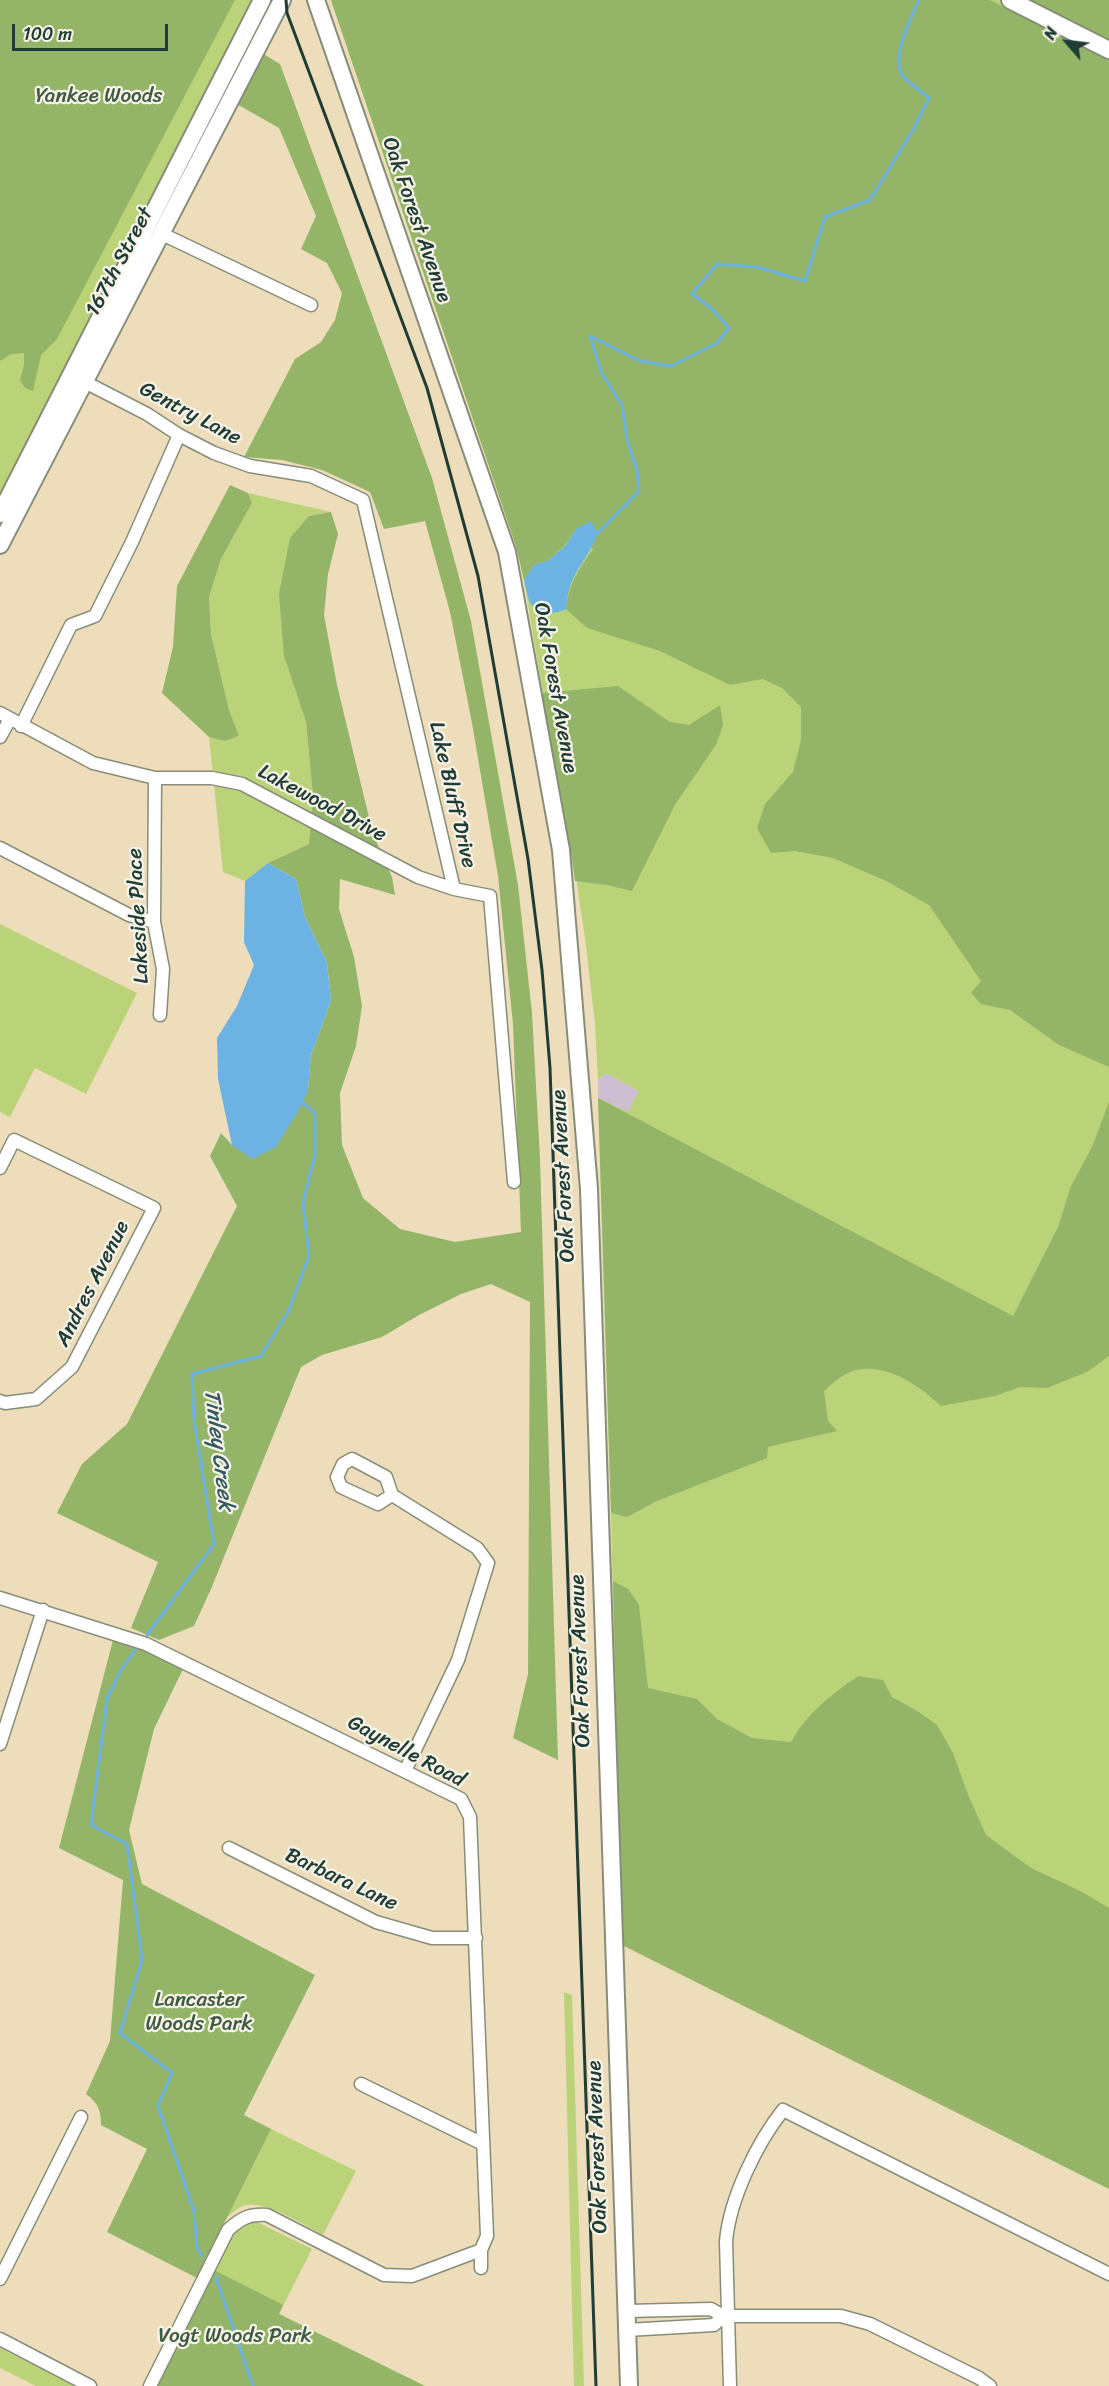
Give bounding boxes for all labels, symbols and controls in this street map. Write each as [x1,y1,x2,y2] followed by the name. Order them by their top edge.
[15,12,171,50] scale bar
[1037,12,1097,72] north arrow
[23,18,72,50] text: 100 m
[1035,22,1066,45] text: N
[36,84,162,110] park label: Yankee Woods
[376,134,456,306] street label: Oak Forest Avenue
[81,203,159,321] street label: 167th Street
[135,377,245,451] street label: Gentry Lane
[528,601,582,775] street label: Oak Forest Avenue
[423,719,481,871] street label: Lake Bluff Drive
[253,760,391,848] street label: Lakewood Drive
[123,848,155,984] street label: Lakeside Place
[547,1089,581,1263] street label: Oak Forest Avenue
[51,1217,135,1351] street label: Andres Avenue
[197,1388,239,1512] water label: Tinley Creek
[565,1574,597,1748] street label: Oak Forest Avenue
[343,1711,469,1793] street label: Gaynelle Road
[281,1843,401,1917] street label: Barbara Lane
[146,1988,252,2038] park label: Lancaster Woods Park
[582,2060,614,2234] street label: Oak Forest Avenue
[158,2324,312,2350] park label: Vogt Woods Park

